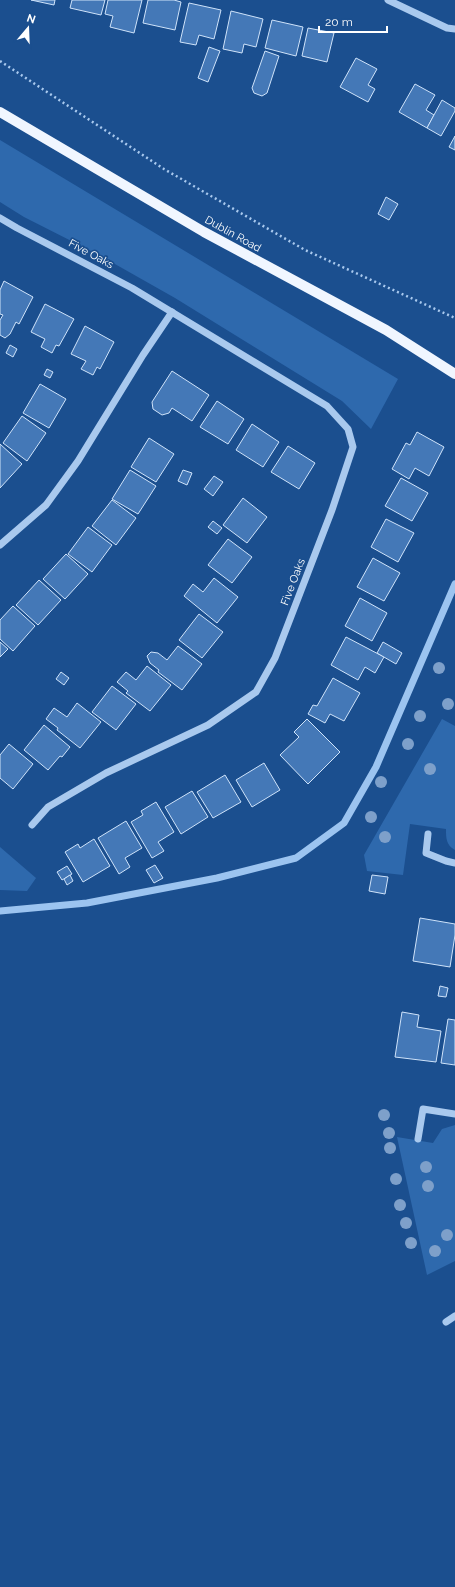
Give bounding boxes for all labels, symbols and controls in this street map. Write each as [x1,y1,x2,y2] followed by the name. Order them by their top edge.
[8,8,48,48] north arrow
[319,8,387,34] scale bar
[25,12,37,27] text: N
[325,15,353,29] text: 20 m
[203,213,263,255] street label: Dublin Road
[66,237,116,271] street label: Five Oaks
[278,557,308,607] street label: Five Oaks

